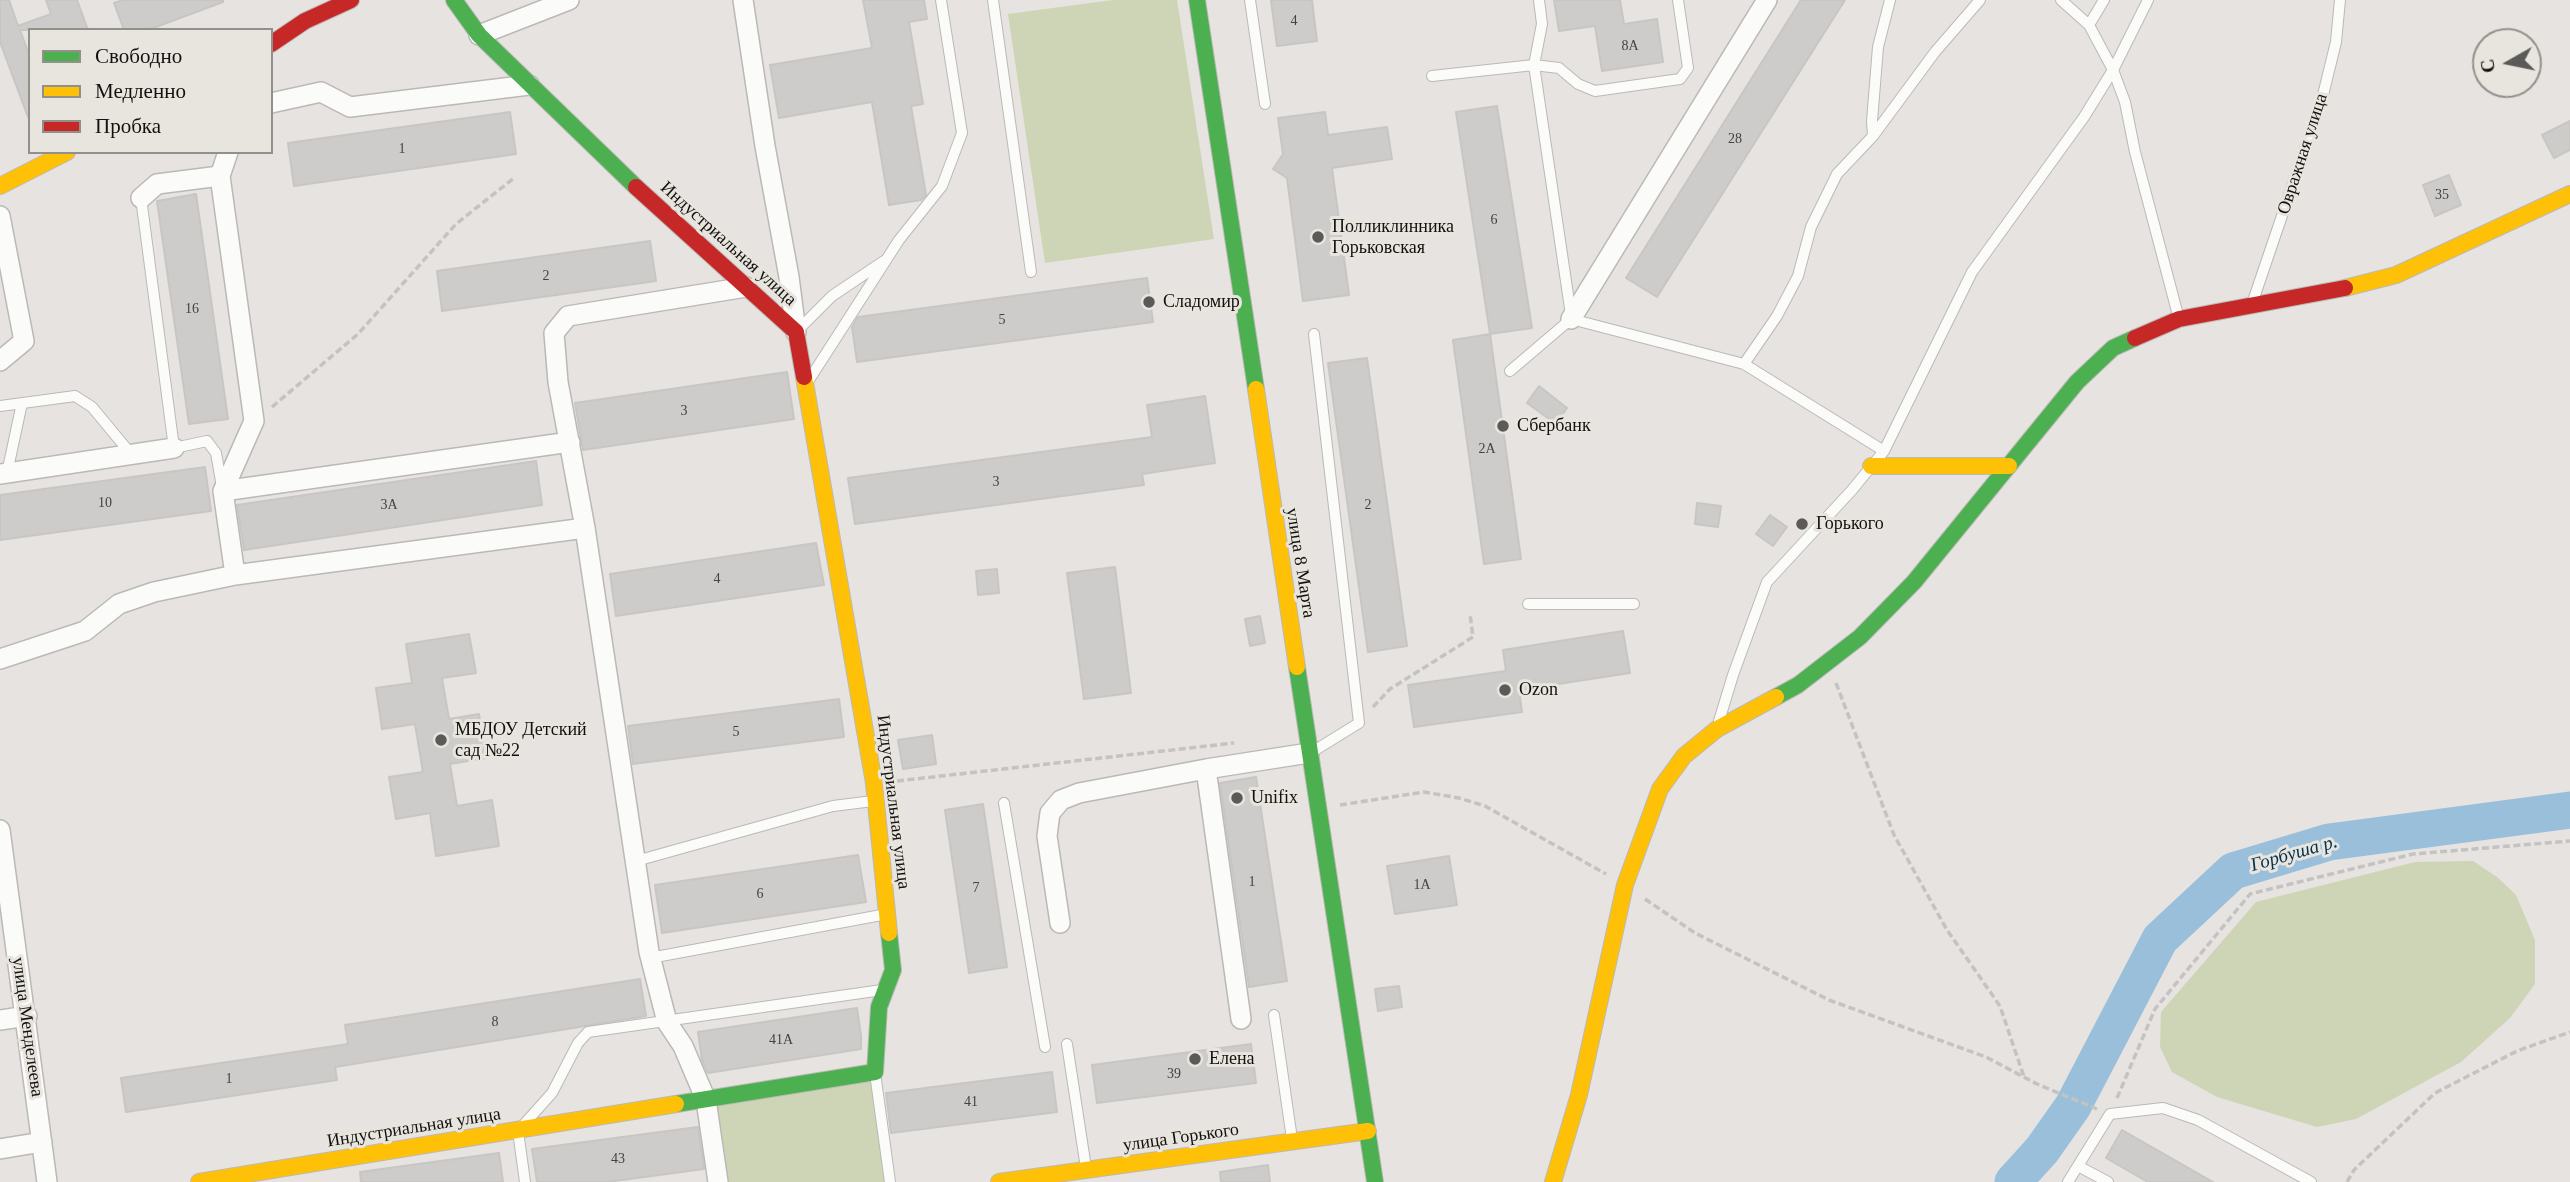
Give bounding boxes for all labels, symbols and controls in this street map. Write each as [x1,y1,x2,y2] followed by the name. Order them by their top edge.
[1290,13,1298,29] house number: 4
[28,28,273,154] legend
[2472,28,2542,98] north arrow
[1621,38,1639,54] house number: 8А
[95,44,182,68] text: Свободно
[2476,58,2499,74] text: С
[95,79,186,103] text: Медленно
[2273,91,2333,217] street label: Овражная улица
[95,114,161,138] text: Пробка
[1728,131,1742,147] house number: 28
[398,141,406,157] house number: 1
[655,177,801,311] street label: Индустриальная улица
[2435,187,2449,203] house number: 35
[1490,212,1498,228] house number: 6
[1332,216,1454,258] place label: Полликлинника Горьковская
[1310,229,1326,245] marker: Полликлинника Горьковская
[542,268,550,284] house number: 2
[1163,291,1240,313] place label: Сладомир
[1141,294,1157,310] marker: Сладомир
[185,301,199,317] house number: 16
[998,312,1006,328] house number: 5
[680,403,688,419] house number: 3
[1517,415,1591,437] place label: Сбербанк
[1495,418,1511,434] marker: Сбербанк
[1478,441,1496,457] house number: 2А
[992,474,1000,490] house number: 3
[98,495,112,511] house number: 10
[380,497,398,513] house number: 3А
[1364,497,1372,513] house number: 2
[1281,506,1319,620] street label: улица 8 Марта
[1816,513,1884,535] place label: Горького
[1794,516,1810,532] marker: Горького
[714,571,720,587] house number: 4
[1519,679,1558,701] place label: Ozon
[1497,682,1513,698] marker: Ozon
[872,713,914,891] street label: Индустриальная улица
[455,719,587,762] place label: МБДОУ Детский сад №22
[732,724,740,740] house number: 5
[433,732,449,748] marker: МБДОУ Детский сад №22
[1251,787,1298,809] place label: Unifix
[1229,790,1245,806] marker: Unifix
[2248,831,2340,877] water label: Горбуша р.
[1248,874,1256,890] house number: 1
[1413,877,1431,893] house number: 1А
[972,880,979,896] house number: 7
[756,886,764,902] house number: 6
[7,956,47,1098] street label: улица Менделеева
[491,1014,498,1030] house number: 8
[769,1032,793,1048] house number: 41А
[1209,1048,1255,1070] place label: Елена
[1187,1051,1203,1067] marker: Елена
[1167,1066,1181,1082] house number: 39
[226,1071,232,1087] house number: 1
[964,1094,978,1110] house number: 41
[326,1104,502,1152] street label: Индустриальная улица
[1122,1119,1240,1157] street label: улица Горького
[611,1151,625,1167] house number: 43

